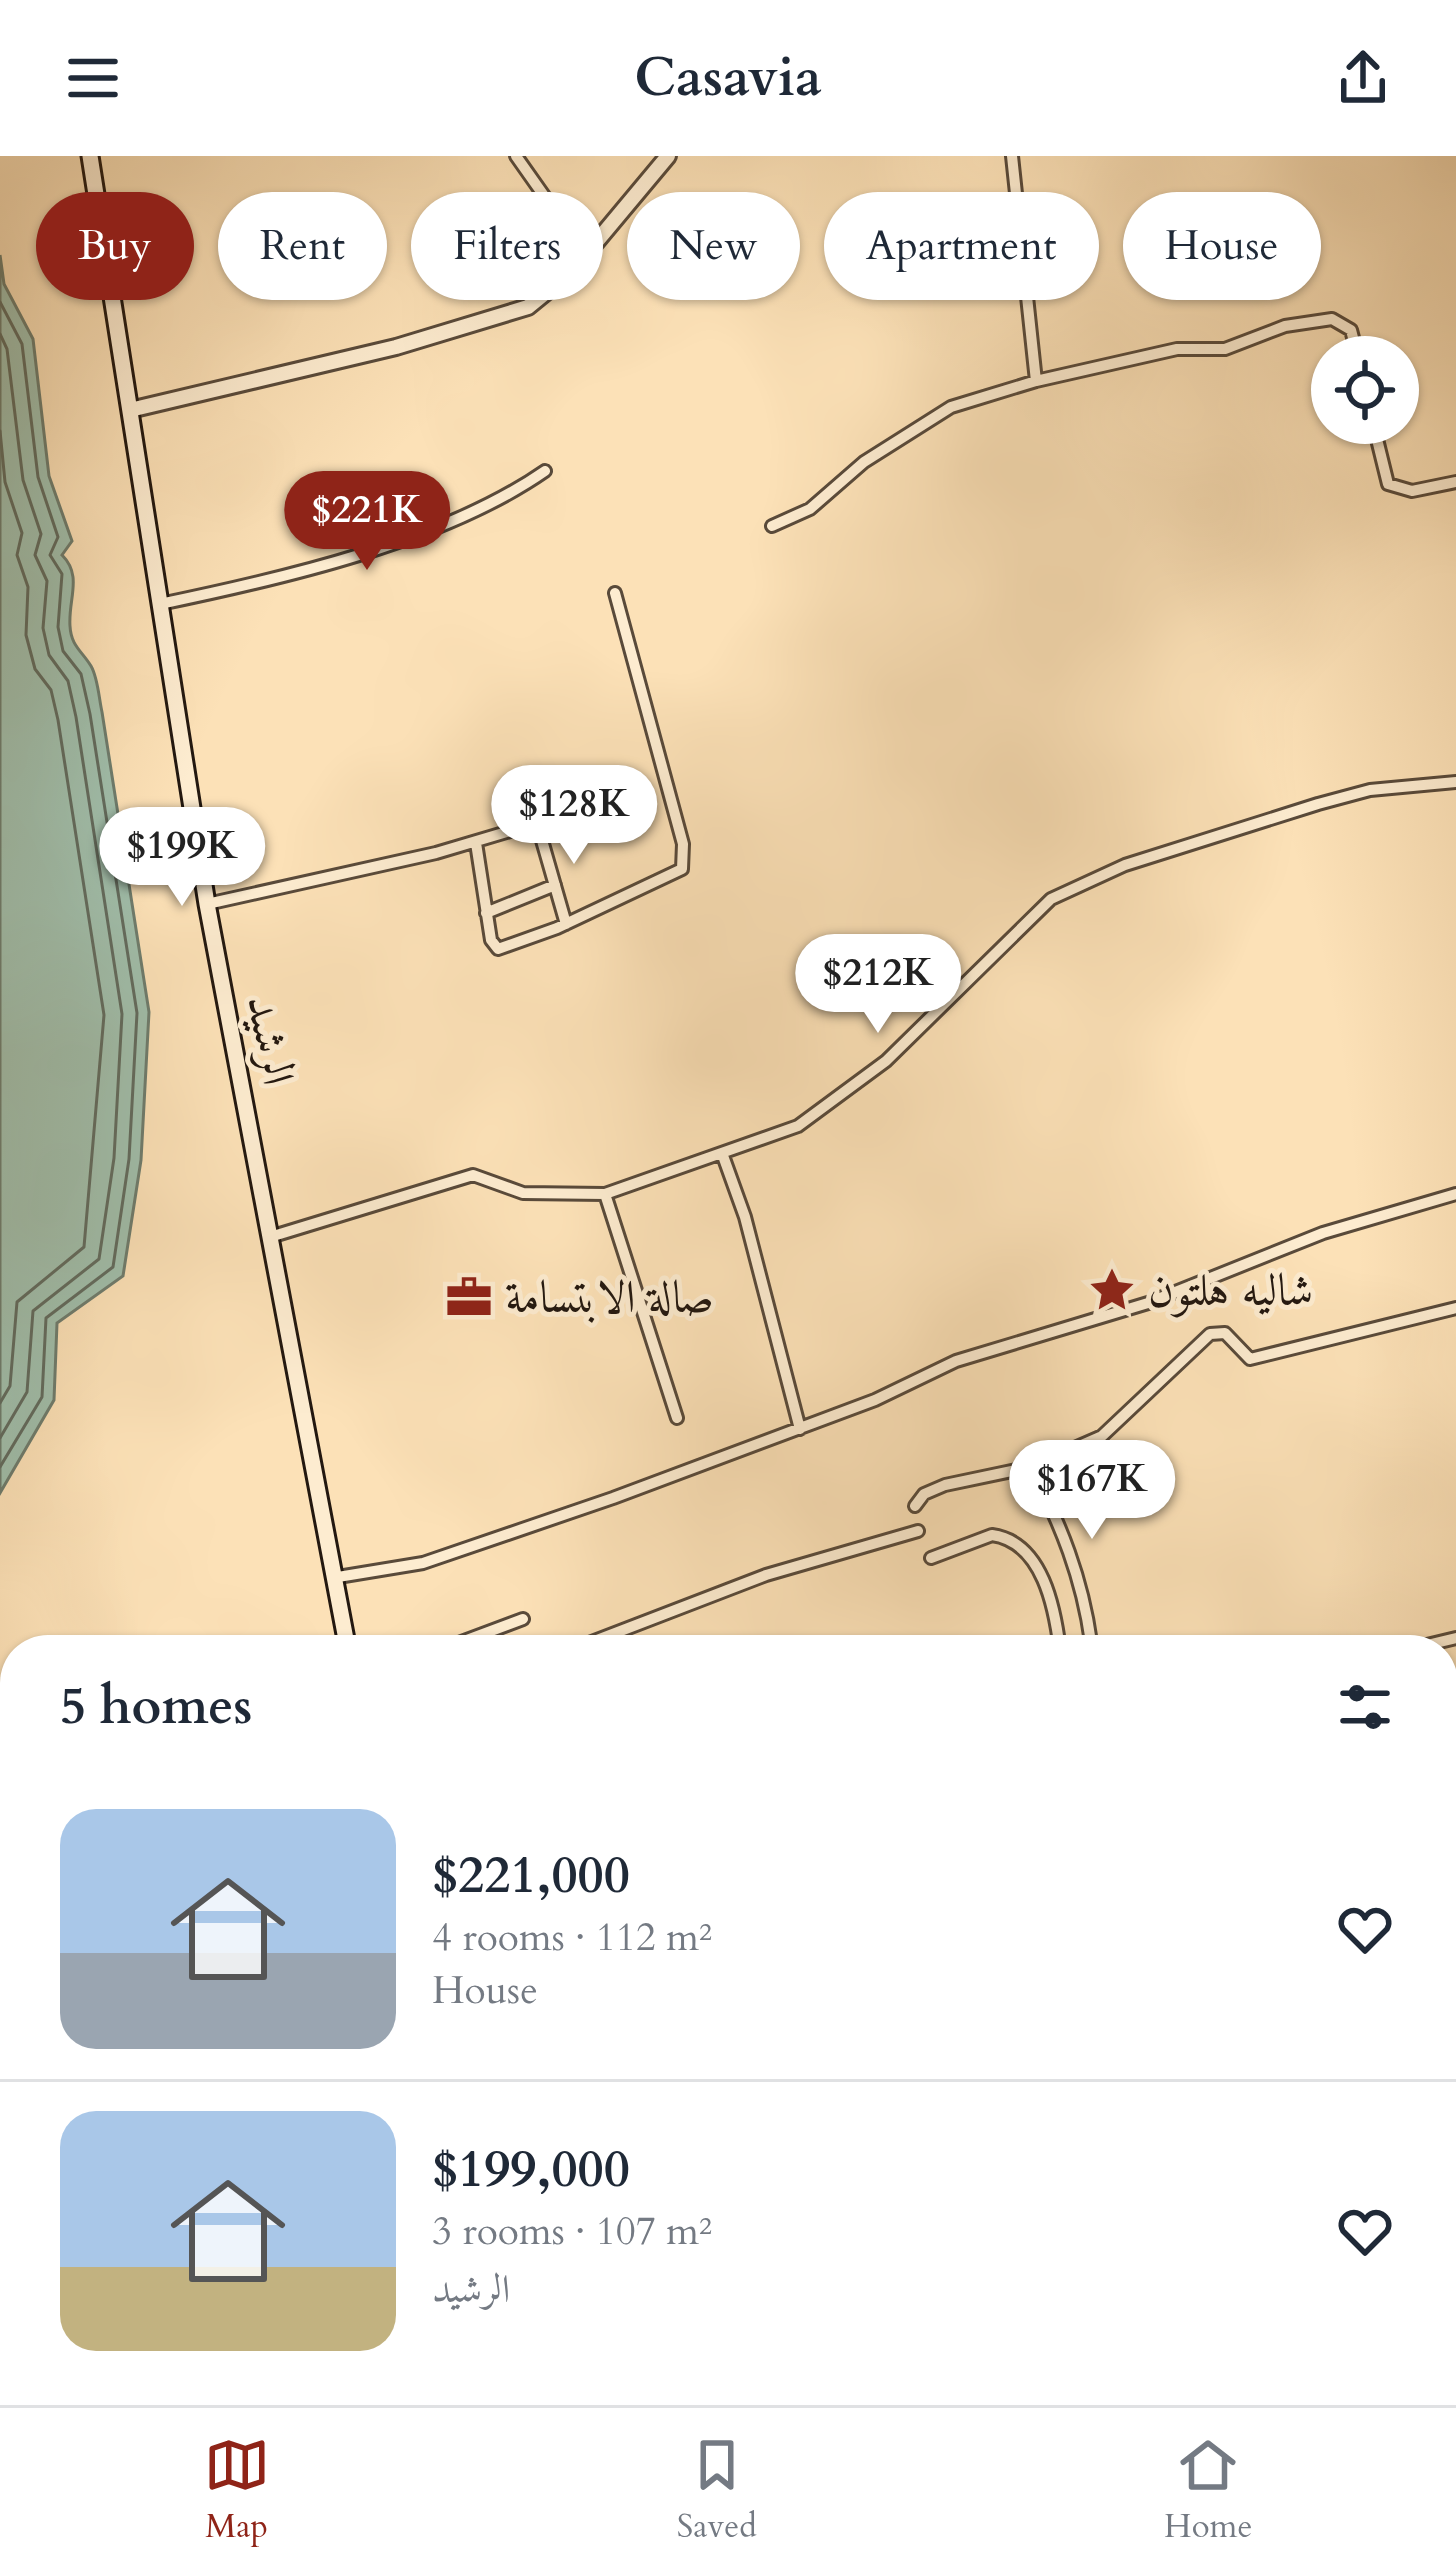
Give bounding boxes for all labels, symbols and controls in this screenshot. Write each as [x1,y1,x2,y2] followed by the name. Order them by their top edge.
[634,42,822,115] text: Casavia
[60,45,126,111] icon: menu
[1330,45,1396,111] icon: share
[36,192,194,300] chip: Buy
[218,192,387,300] chip: Rent
[411,192,603,300] chip: Filters
[627,192,800,300] chip: New
[824,192,1099,300] chip: Apartment
[1123,192,1321,300] chip: House
[1311,336,1419,444] map controls
[1311,336,1419,444] button: locate
[283,471,451,573] pin: $221K
[311,483,423,536] text: $221K
[490,765,658,867] pin: $128K
[518,777,630,830] text: $128K
[98,807,266,909] pin: $199K
[126,819,238,872] text: $199K
[794,934,962,1036] pin: $212K
[822,946,934,999] text: $212K
[231,990,309,1090] street label: الرشيد
[1148,1260,1313,1321] place label: شاليه هلتون
[1087,1265,1137,1315] place icon: شاليه هلتون
[505,1267,714,1328] place label: صالة الابتسامة
[444,1272,494,1322] office icon: صالة الابتسامة
[1008,1440,1176,1542] pin: $167K
[1036,1452,1148,1505] text: $167K
[60,1672,252,1742] text: 5 homes
[1332,1674,1398,1740] icon: filters
[432,1841,630,1911] text: $221,000
[156,1857,300,2001] icon: home
[1332,1896,1398,1962] icon: heart
[432,1911,712,1964] text: 4 rooms · 112 m²
[432,1964,538,2017] text: House
[432,2135,630,2205] text: $199,000
[156,2159,300,2303] icon: home
[1332,2198,1398,2264] icon: heart
[432,2205,712,2258] text: 3 rooms · 107 m²
[432,2263,510,2316] text: الرشيد
[204,2432,270,2549] tab: Map
[677,2432,757,2549] tab: Saved
[1164,2432,1252,2549] tab: Home

